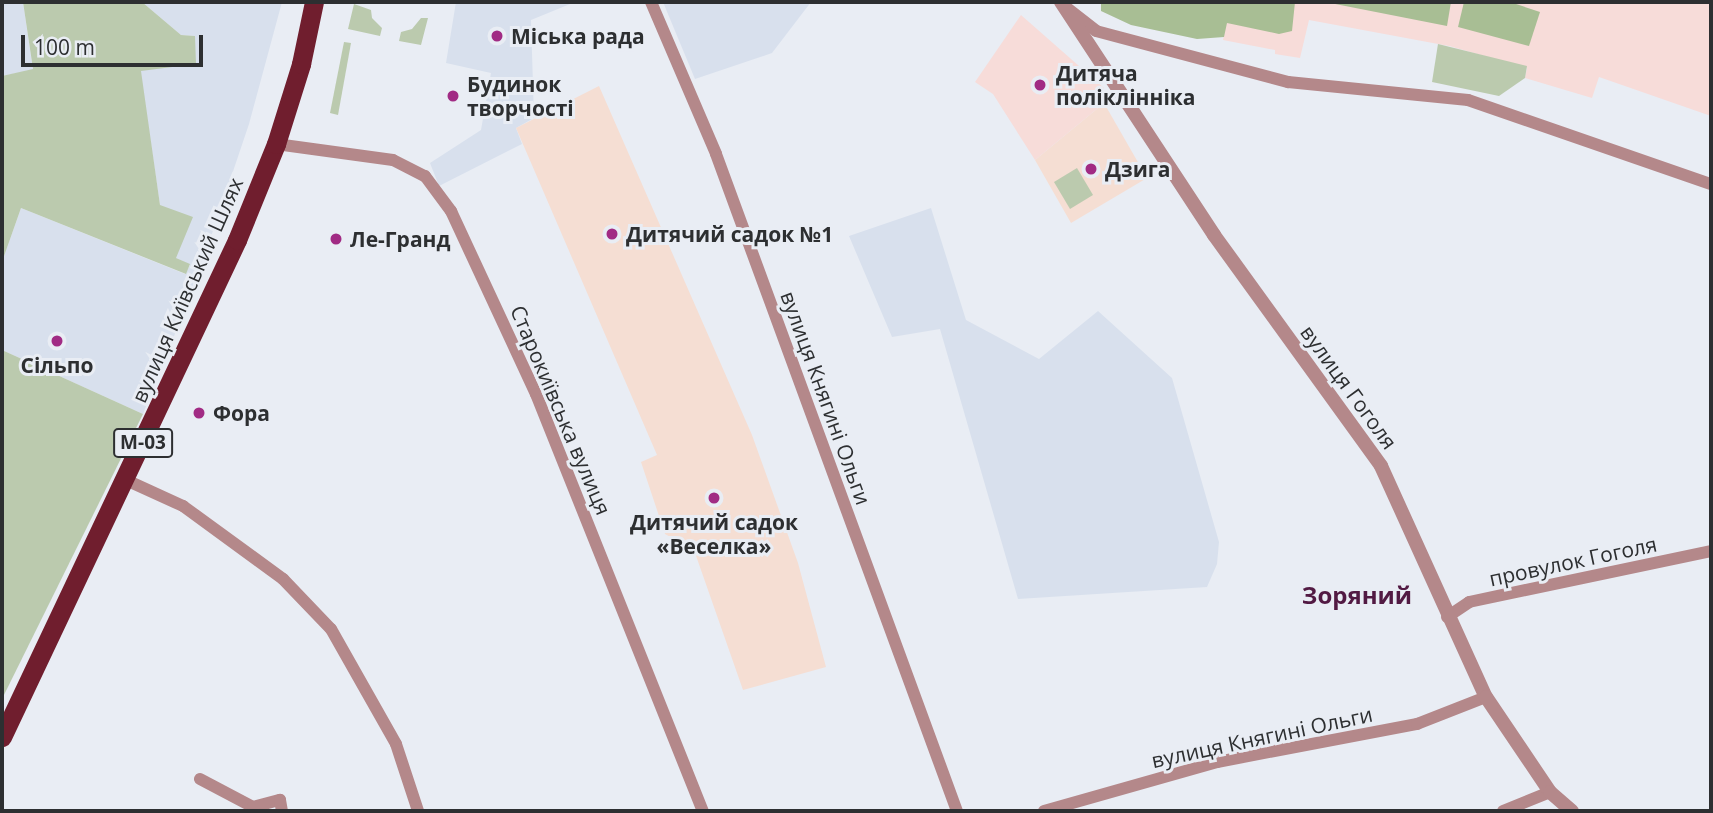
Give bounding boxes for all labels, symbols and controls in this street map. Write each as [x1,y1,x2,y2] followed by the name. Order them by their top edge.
[24,21,206,65] scale bar
[511,23,645,49] place label: Міська рада
[489,28,505,44] marker: Міська рада
[34,33,95,61] text: 100 m
[1056,60,1196,110] place label: Дитяча поліклінніка
[467,71,574,121] place label: Будинок творчості
[1030,75,1050,95] marker: Дитяча поліклінніка
[445,88,461,104] marker: Будинок творчості
[1105,156,1171,182] place label: Дзига
[1083,161,1099,177] marker: Дзига
[126,174,248,406] street label: вулиця Київський Шлях
[626,221,833,247] place label: Дитячий садок №1
[350,226,450,252] place label: Ле-Гранд
[604,226,620,242] marker: Дитячий садок №1
[328,231,344,247] marker: Ле-Гранд
[776,288,876,508] street label: вулиця Княгині Ольги
[505,302,617,518] street label: Старокиївська вулиця
[1296,320,1402,454] street label: вулиця Гоголя
[49,333,65,349] marker: Сільпо
[21,352,93,378] place label: Сільпо
[213,400,270,426] place label: Фора
[191,405,207,421] marker: Фора
[111,428,174,458] road number: М-03
[706,490,722,506] marker: Дитячий садок «Веселка»
[630,509,798,559] place label: Дитячий садок «Веселка»
[1487,531,1659,591] street label: провулок Гоголя
[1302,581,1412,609] district label: Зоряний
[1149,701,1375,773] street label: вулиця Княгині Ольги

